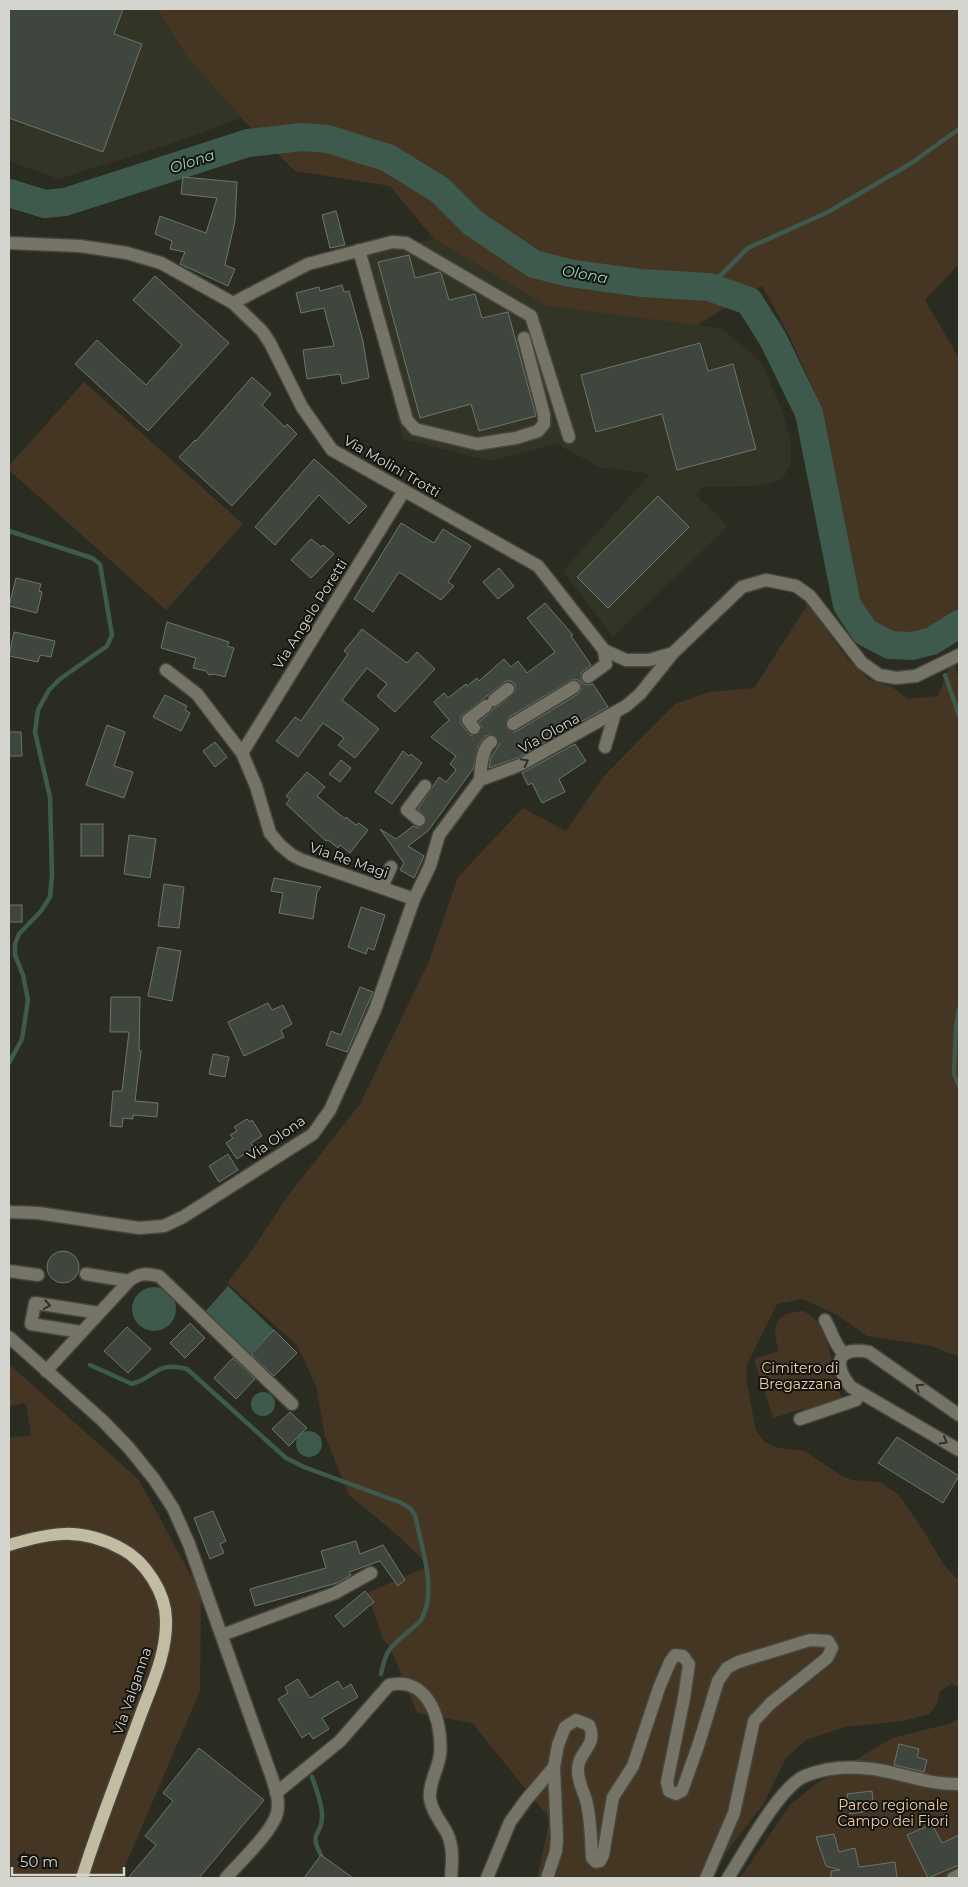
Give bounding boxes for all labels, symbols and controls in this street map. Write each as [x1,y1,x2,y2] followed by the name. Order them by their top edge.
[167,145,217,177] water label: Olona
[561,261,609,287] water label: Olona
[340,431,444,501] street label: Via Molini Trotti
[269,556,351,672] street label: Via Angelo Poretti
[515,709,583,757] street label: Via Olona
[520,759,529,769] one-way arrow
[307,838,391,882] street label: Via Re Magi
[243,1111,309,1165] street label: Via Olona
[43,1300,51,1310] one-way arrow
[759,1359,841,1393] park label: Cimitero di Bregazzana
[916,1384,925,1393] one-way arrow
[938,1435,947,1445] one-way arrow
[109,1645,155,1737] street label: Via Valganna
[838,1796,948,1830] park label: Parco regionale Campo dei Fiori
[12,1844,125,1876] scale bar
[20,1852,58,1871] text: 50 m

